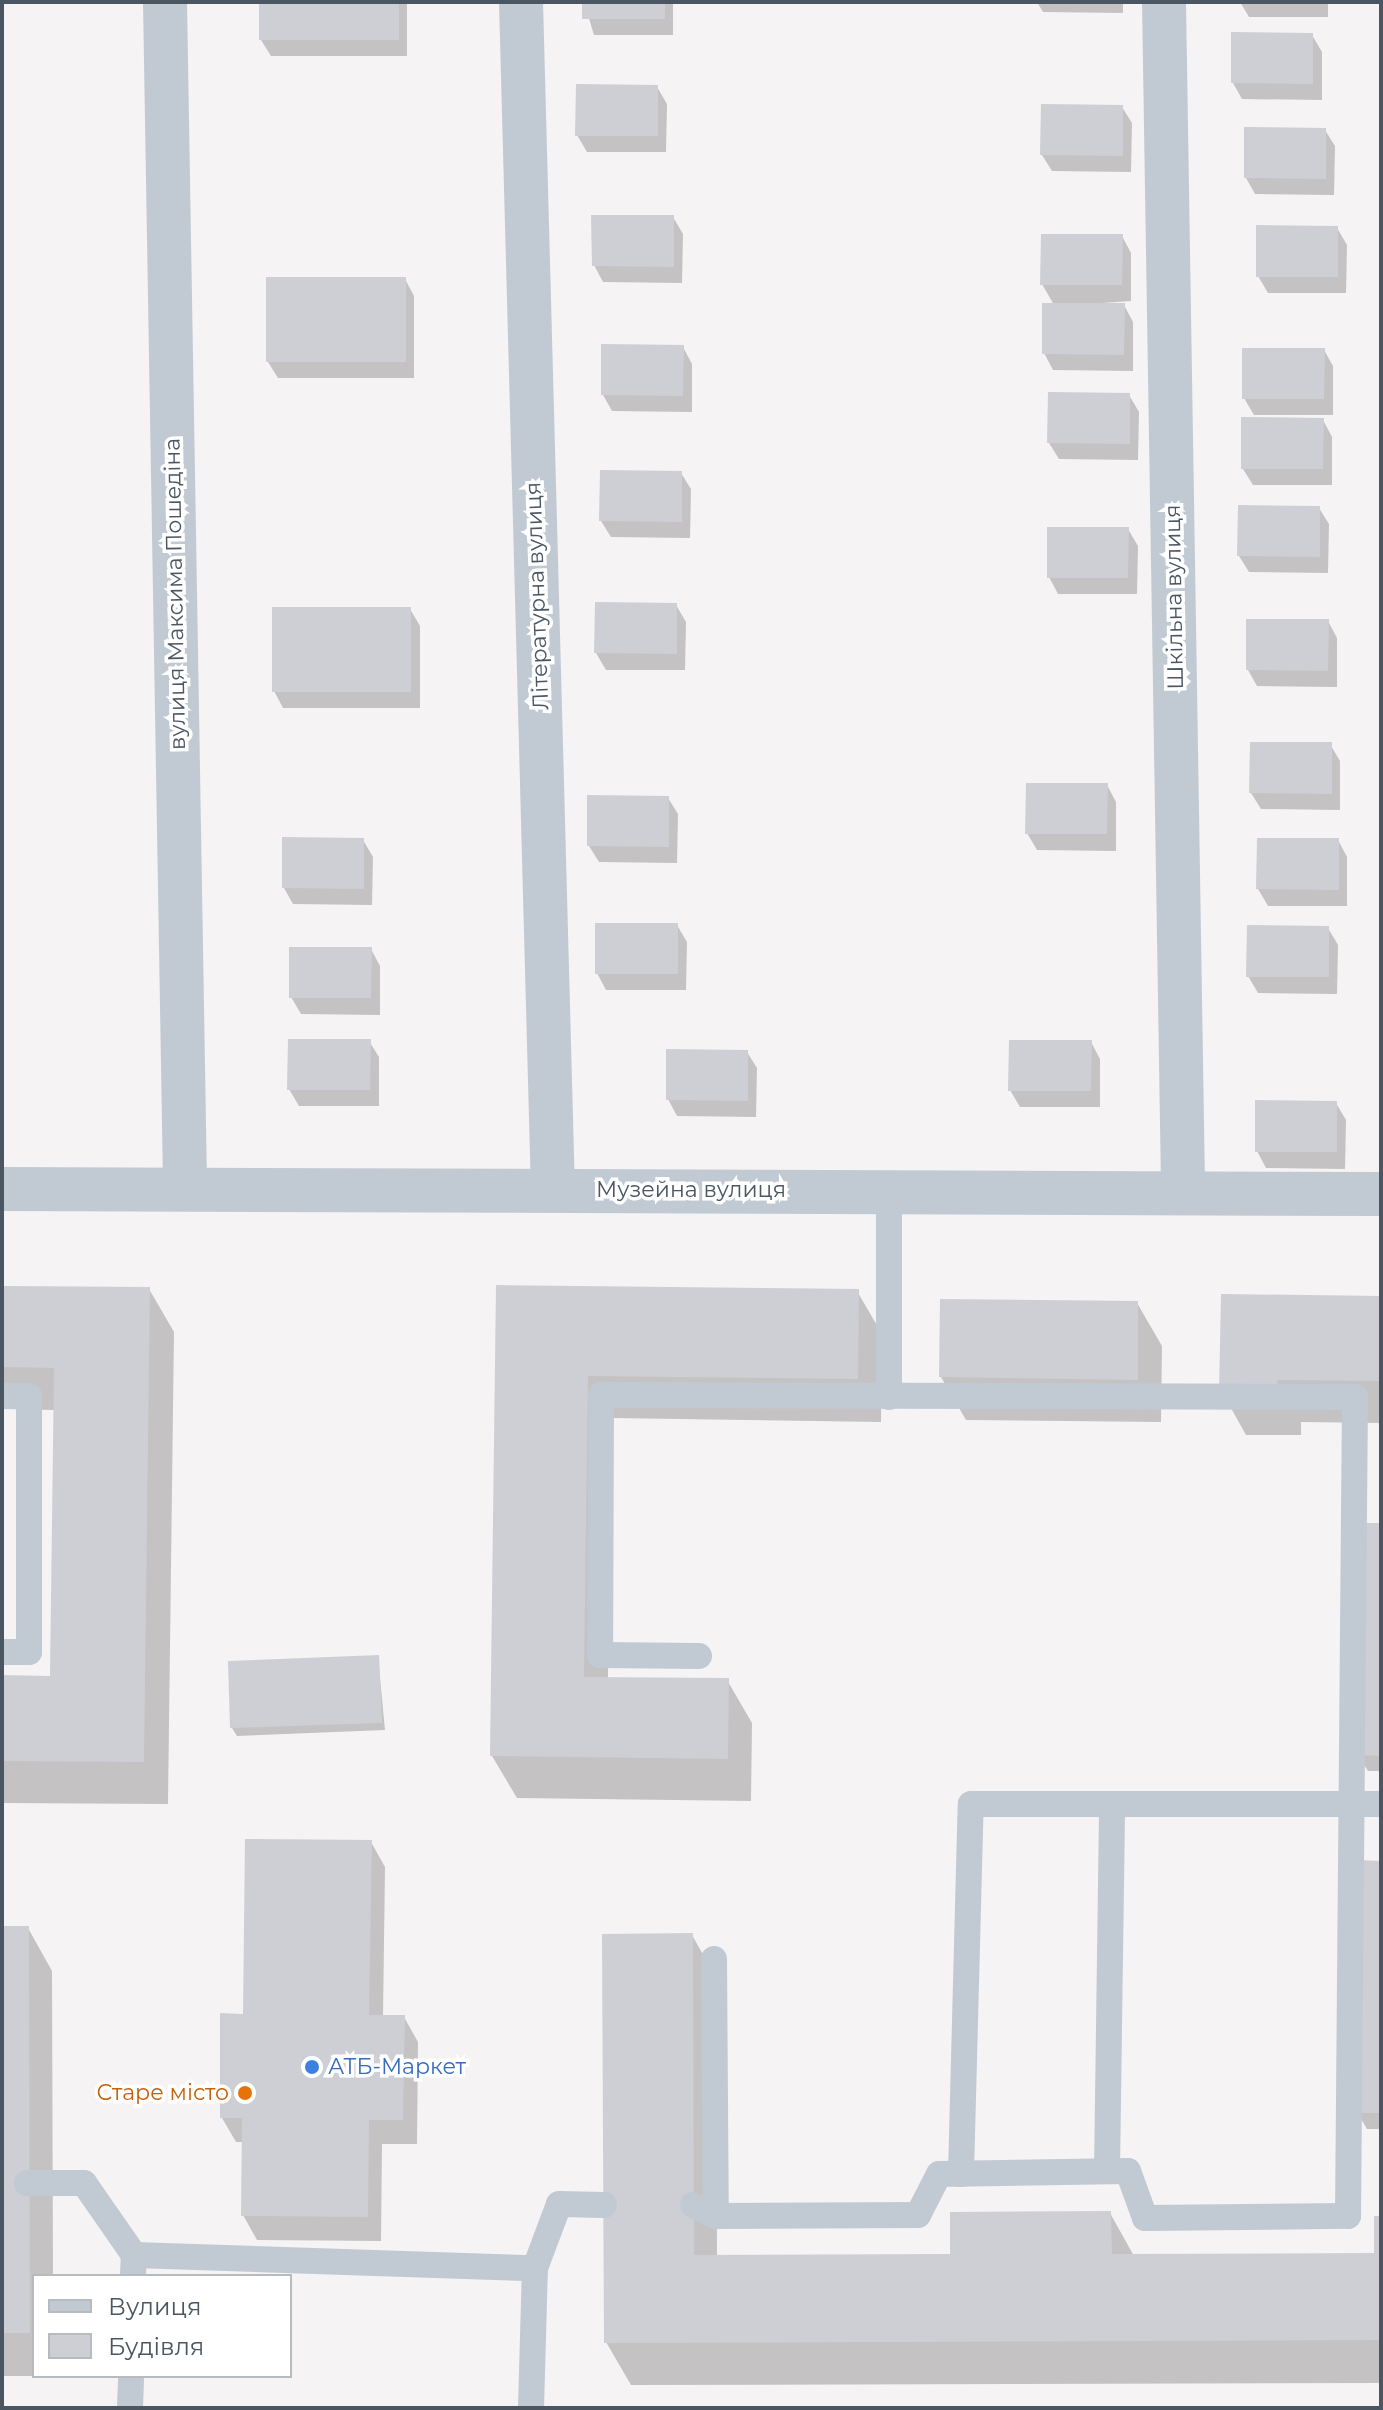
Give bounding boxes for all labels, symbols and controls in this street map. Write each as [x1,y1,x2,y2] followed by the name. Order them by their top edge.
[159,438,191,750] street label: вулиця Максима Пошедіна
[520,481,554,711] street label: Літературна вулиця
[1159,504,1189,690] street label: Шкільна вулиця
[596,1177,786,1203] street label: Музейна вулиця
[328,2054,466,2080] place label: АТБ-Маркет
[303,2058,321,2076] marker: АТБ-Маркет
[96,2080,229,2106] place label: Старе місто
[236,2084,254,2102] marker: Старе місто
[32,2274,292,2378] legend
[108,2292,201,2321] text: Вулиця
[108,2332,204,2361] text: Будівля

